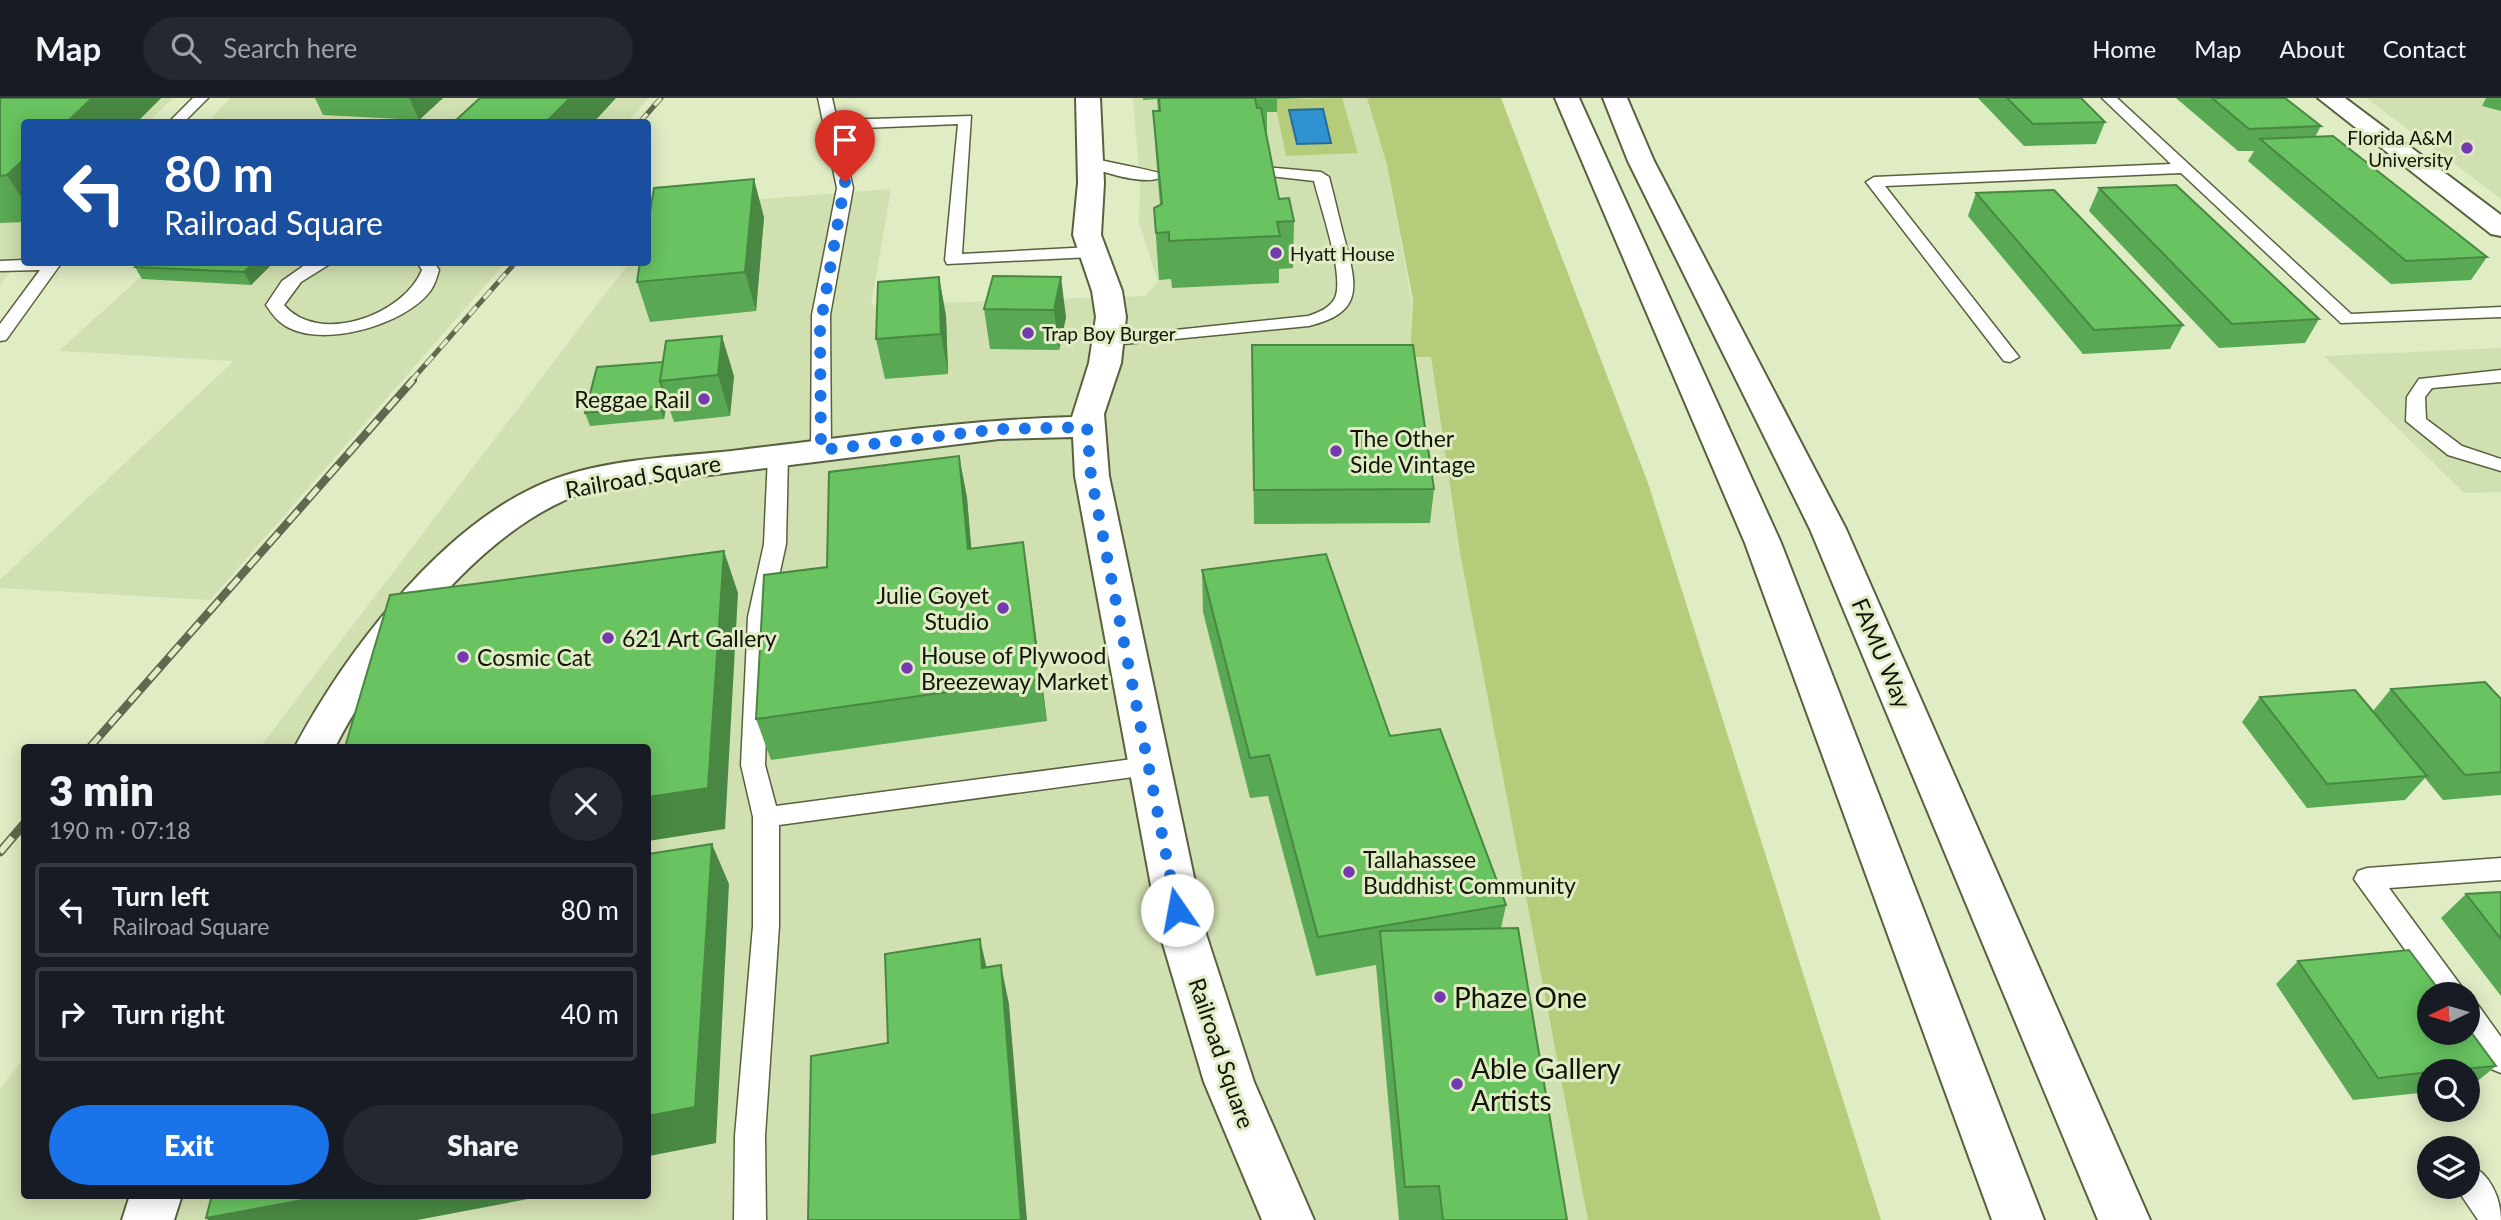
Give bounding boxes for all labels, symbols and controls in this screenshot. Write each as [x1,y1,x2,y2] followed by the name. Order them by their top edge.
[143,17,633,80] search box
[35,28,101,68] text: Map
[167,29,205,67] icon: search
[223,32,357,64] text: Search here
[2092,34,2156,63] text: Home
[2194,34,2242,63] text: Map
[2280,34,2345,63] text: About
[2383,34,2466,63] text: Contact
[815,110,875,182] pin
[826,121,864,159] icon: arrive
[2347,126,2453,171] place label: Florida A&M University
[2459,140,2475,156] marker: Florida A&M University
[164,144,274,202] text: 80 m
[49,147,140,238] icon: left
[164,203,383,242] text: Railroad Square
[1290,242,1395,265] place label: Hyatt House
[1268,245,1284,261] marker: Hyatt House
[1042,322,1176,345] place label: Trap Boy Burger
[1020,325,1036,341] marker: Trap Boy Burger
[574,385,690,413] place label: Reggae Rail
[696,391,712,407] marker: Reggae Rail
[1350,424,1475,478] place label: The Other Side Vintage
[1328,443,1344,459] marker: The Other Side Vintage
[563,449,723,503] street label: Railroad Square
[877,581,990,635] place label: Julie Goyet Studio
[1846,594,1918,712] street label: FAMU Way
[995,600,1011,616] marker: Julie Goyet Studio
[622,624,777,652] place label: 621 Art Gallery
[600,630,616,646] marker: 621 Art Gallery
[921,641,1109,695] place label: House of Plywood Breezeway Market
[477,643,592,671] place label: Cosmic Cat
[455,649,471,665] marker: Cosmic Cat
[899,660,915,676] marker: House of Plywood Breezeway Market
[49,765,154,815] text: 3 min
[549,767,623,841] button: close
[49,816,191,844] text: 190 m · 07:18
[1363,845,1576,899] place label: Tallahassee Buddhist Community
[1341,864,1357,880] marker: Tallahassee Buddhist Community
[1140,873,1214,947] position arrow
[112,880,209,912] text: Turn left
[53,891,91,929] icon: left
[561,894,619,926] text: 80 m
[112,912,269,940] text: Railroad Square
[1183,974,1261,1132] street label: Railroad Square
[1454,980,1587,1014] place label: Phaze One
[2417,982,2480,1045] north arrow
[2417,982,2480,1199] map controls
[1432,989,1448,1005] marker: Phaze One
[53,995,91,1033] icon: right
[112,998,225,1030] text: Turn right
[561,998,619,1030] text: 40 m
[1471,1051,1622,1117] place label: Able Gallery Artists
[2417,1059,2480,1122] button: search
[1449,1076,1465,1092] marker: Able Gallery Artists
[49,1105,329,1185] button: Exit
[343,1105,623,1185] button: Share
[2417,1136,2480,1199] button: layers

